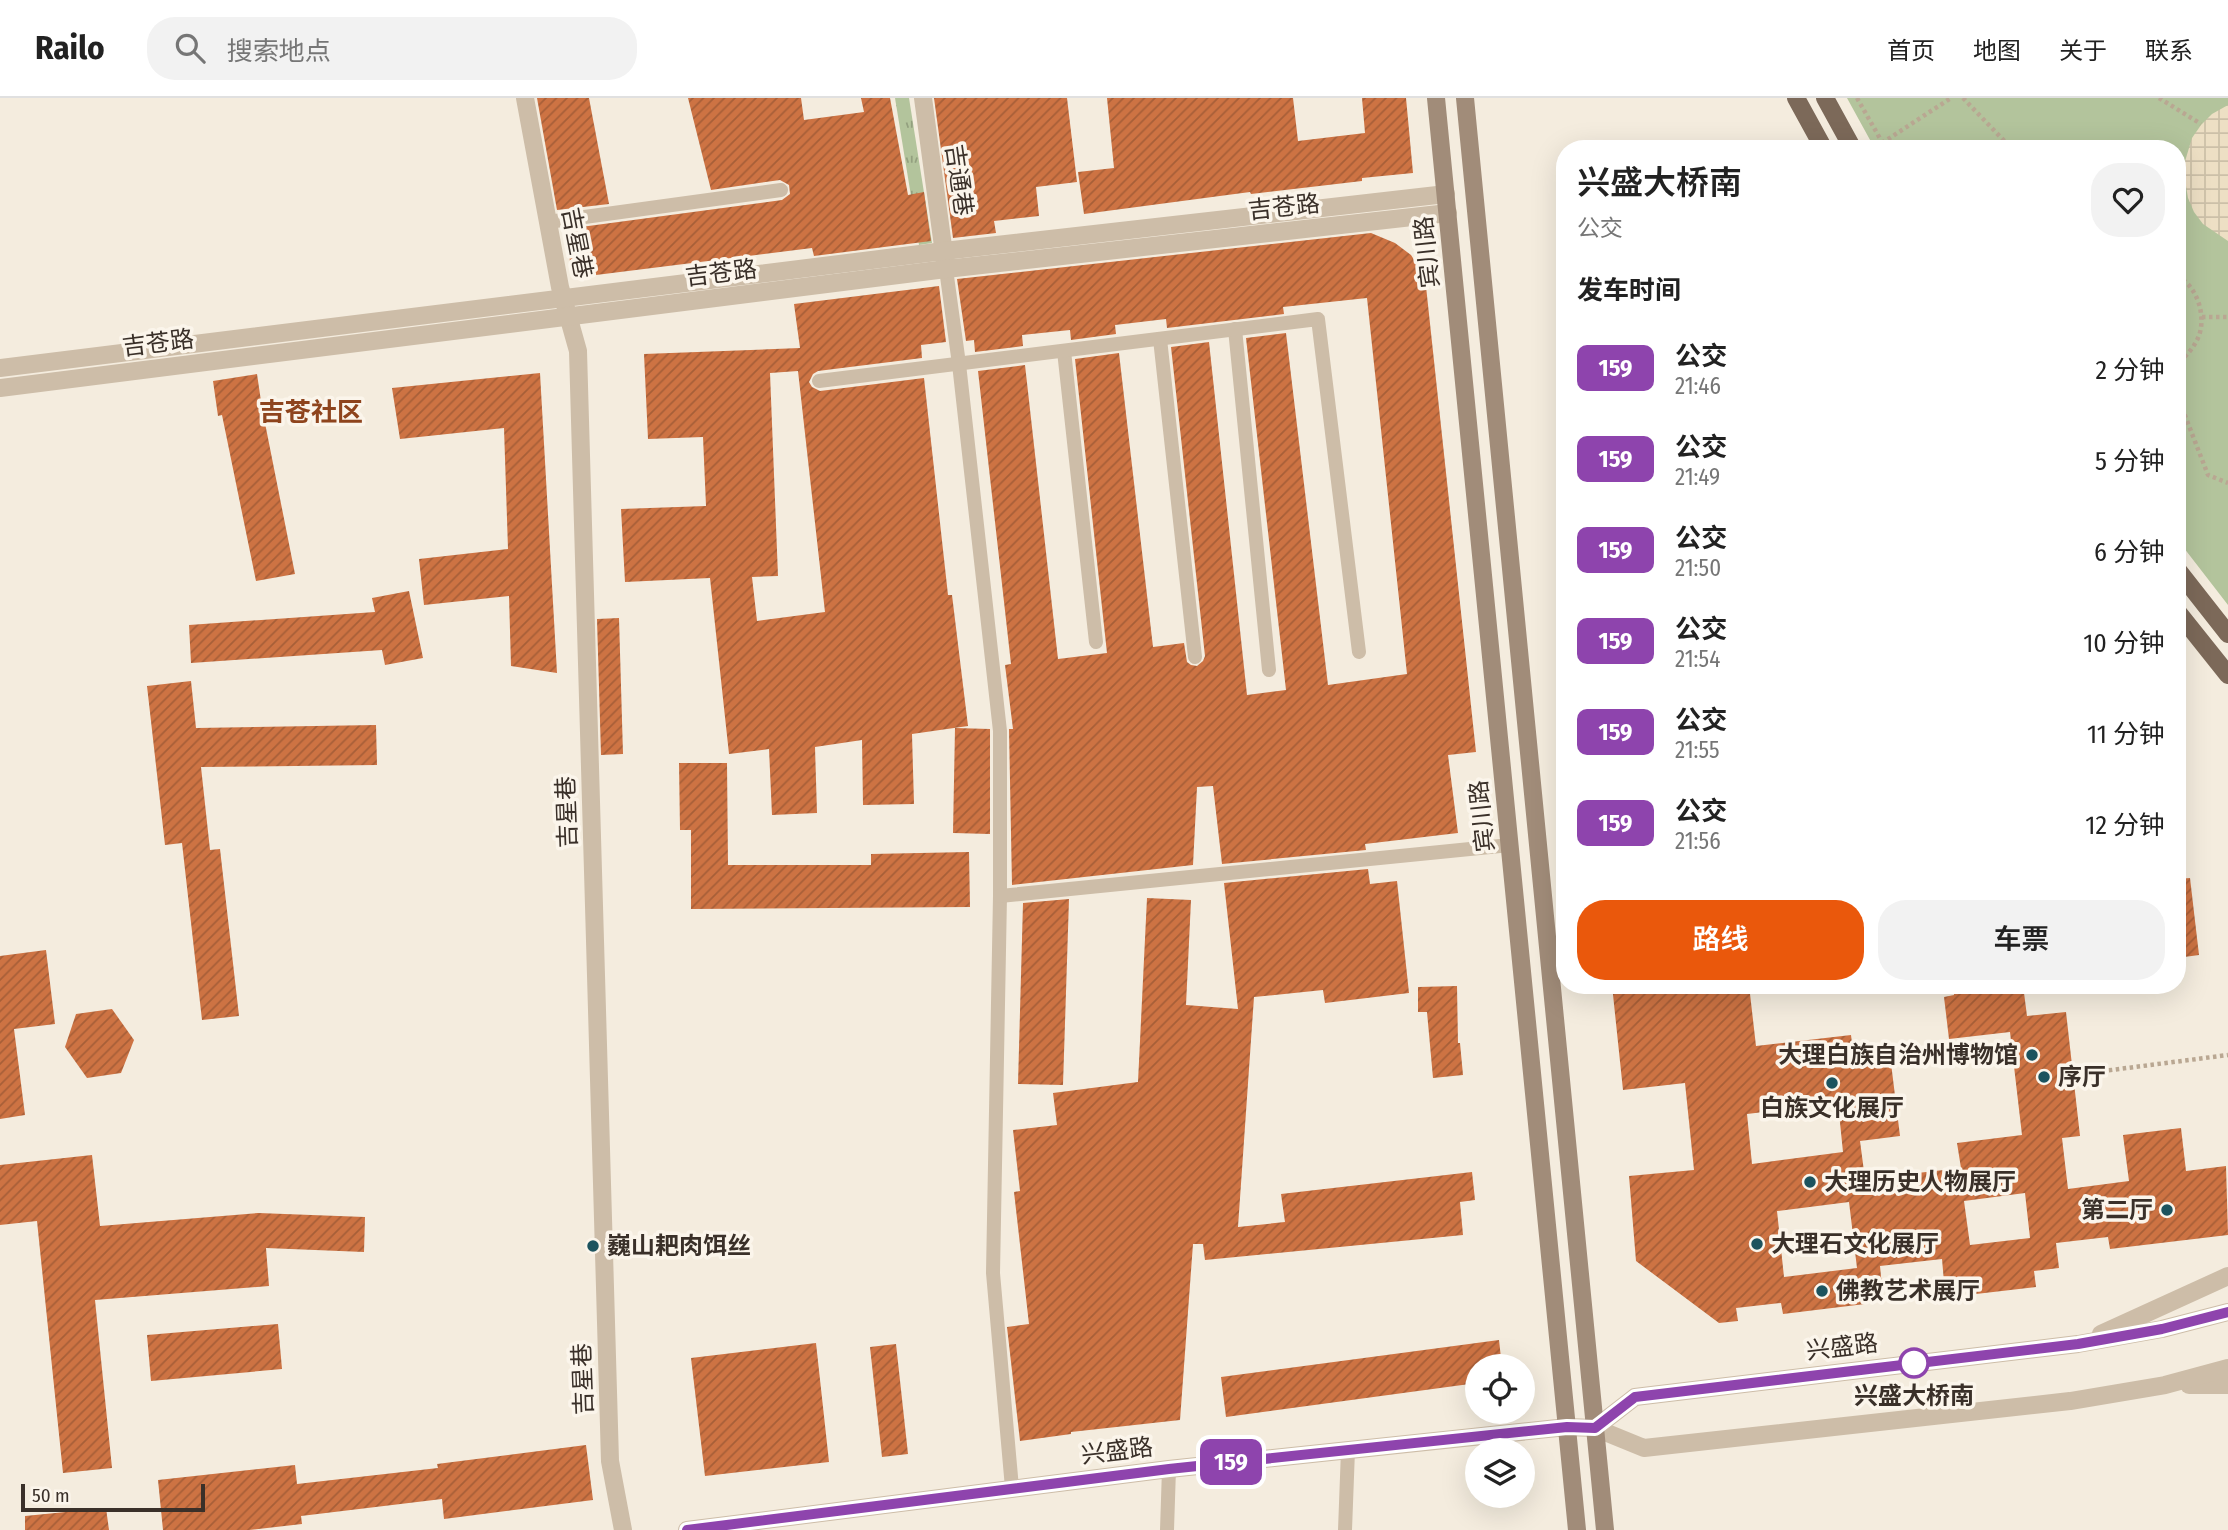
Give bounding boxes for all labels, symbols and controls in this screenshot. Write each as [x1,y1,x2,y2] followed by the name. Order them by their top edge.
[147,17,637,80] search box
[35,28,105,68] text: Railo
[171,29,209,67] icon: search
[227,36,331,67] text: 搜索地点
[1887,37,1935,65] text: 首页
[1973,37,2021,65] text: 地图
[2059,37,2107,65] text: 关于
[2145,37,2193,65] text: 联系
[940,142,978,218] street label: 吉通巷
[1577,163,1742,203] text: 兴盛大桥南
[2091,163,2165,237] button: heart
[1247,189,1321,225] street label: 吉苍路
[556,205,598,281] street label: 吉星巷
[1577,214,1623,242] text: 公交
[1409,215,1445,289] street label: 宾川路
[684,255,758,291] street label: 吉苍路
[1577,275,1681,306] text: 发车时间
[121,325,195,361] street label: 吉苍路
[1675,341,1727,372] text: 公交
[1599,354,1632,382] text: 159
[2095,355,2165,386] text: 2 分钟
[1675,372,1721,400] text: 21:46
[259,397,363,428] district label: 吉苍社区
[1675,432,1727,463] text: 公交
[1599,445,1632,473] text: 159
[2095,446,2165,477] text: 5 分钟
[1675,463,1720,491] text: 21:49
[1675,523,1727,554] text: 公交
[1599,536,1632,564] text: 159
[2094,537,2165,568] text: 6 分钟
[1675,554,1721,582] text: 21:50
[1675,614,1727,645] text: 公交
[1599,627,1632,655] text: 159
[2083,628,2165,659] text: 10 分钟
[1675,645,1720,673] text: 21:54
[1675,705,1727,736] text: 公交
[1599,718,1632,746] text: 159
[2087,719,2165,750] text: 11 分钟
[1675,736,1720,764] text: 21:55
[552,776,582,848] street label: 吉星巷
[1464,779,1500,853] street label: 宾川路
[1675,796,1727,827] text: 公交
[1599,809,1632,837] text: 159
[2085,810,2165,841] text: 12 分钟
[1675,827,1721,855] text: 21:56
[1577,900,1864,980] button: 路线
[1878,900,2165,980] button: 车票
[1778,1041,2018,1069] place label: 大理白族自治州博物馆
[2024,1047,2040,1063] marker: 大理白族自治州博物馆
[2058,1063,2106,1091] place label: 序厅
[2036,1069,2052,1085] marker: 序厅
[1824,1075,1840,1091] marker: 白族文化展厅
[1760,1094,1904,1122] place label: 白族文化展厅
[1824,1168,2016,1196] place label: 大理历史人物展厅
[1802,1174,1818,1190] marker: 大理历史人物展厅
[2081,1196,2153,1224] place label: 第二厅
[2159,1202,2175,1218] marker: 第二厅
[1771,1230,1939,1258] place label: 大理石文化展厅
[607,1232,751,1260] place label: 巍山耙肉饵丝
[1749,1236,1765,1252] marker: 大理石文化展厅
[585,1238,601,1254] marker: 巍山耙肉饵丝
[1836,1277,1980,1305] place label: 佛教艺术展厅
[1814,1283,1830,1299] marker: 佛教艺术展厅
[1805,1329,1879,1365] street label: 兴盛路
[568,1343,598,1415] street label: 吉星巷
[1899,1348,1929,1378] marker: 兴盛大桥南
[1465,1354,1535,1508] map controls
[1465,1354,1535,1424] button: locate
[1854,1382,1974,1410] place label: 兴盛大桥南
[1080,1433,1154,1469] street label: 兴盛路
[1465,1438,1535,1508] button: layers
[1191,1439,1271,1485] line badge: 159
[1214,1448,1248,1476] text: 159
[21,1481,205,1513] scale bar
[32,1484,70,1507] text: 50 m

